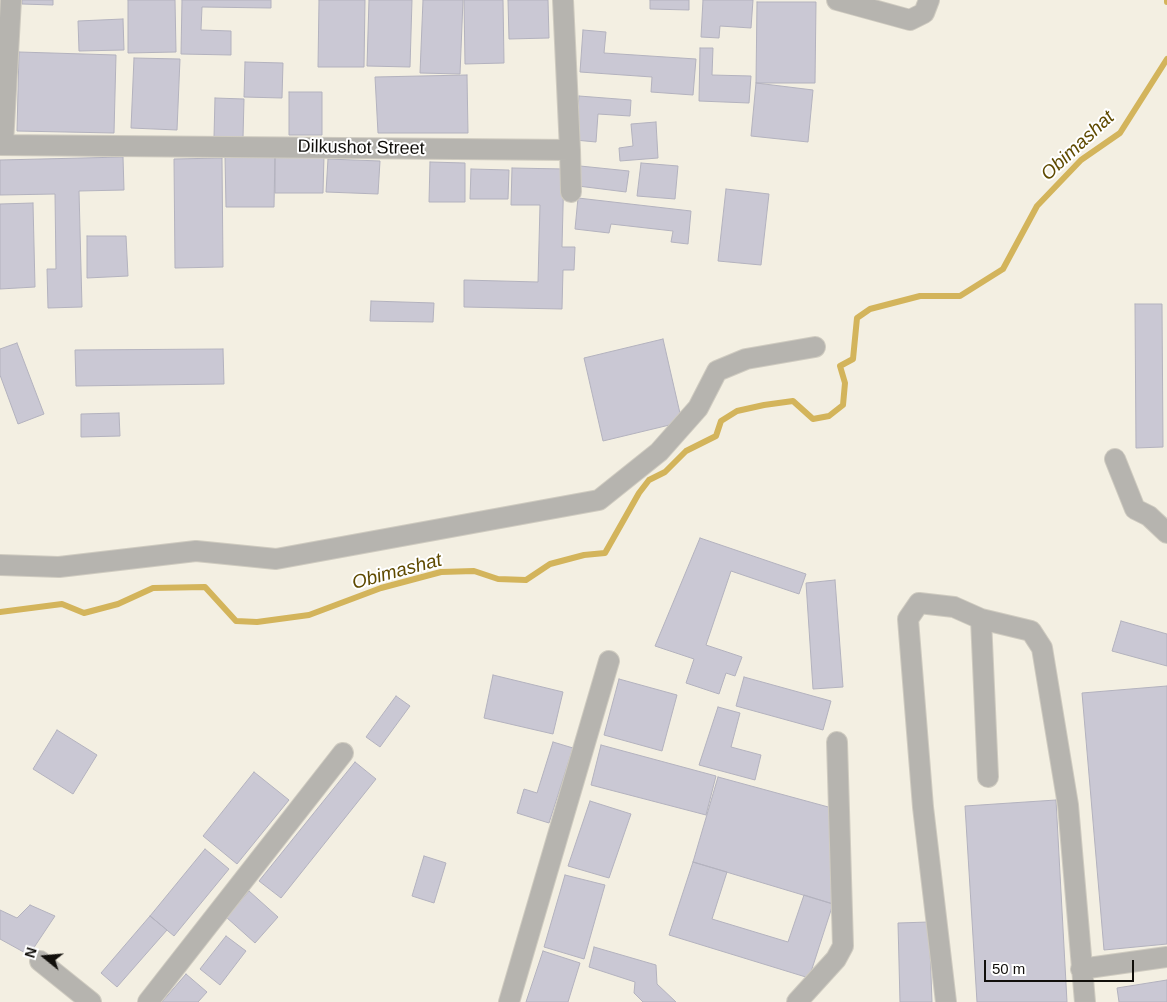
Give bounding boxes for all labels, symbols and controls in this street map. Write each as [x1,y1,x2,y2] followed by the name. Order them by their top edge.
[1037,106,1119,186] water label: Obimashat
[297,136,425,160] street label: Dilkushot Street
[350,549,444,595] water label: Obimashat
[20,932,70,982] north arrow
[22,945,40,960] text: N
[987,950,1137,982] scale bar
[992,960,1025,977] text: 50 m

